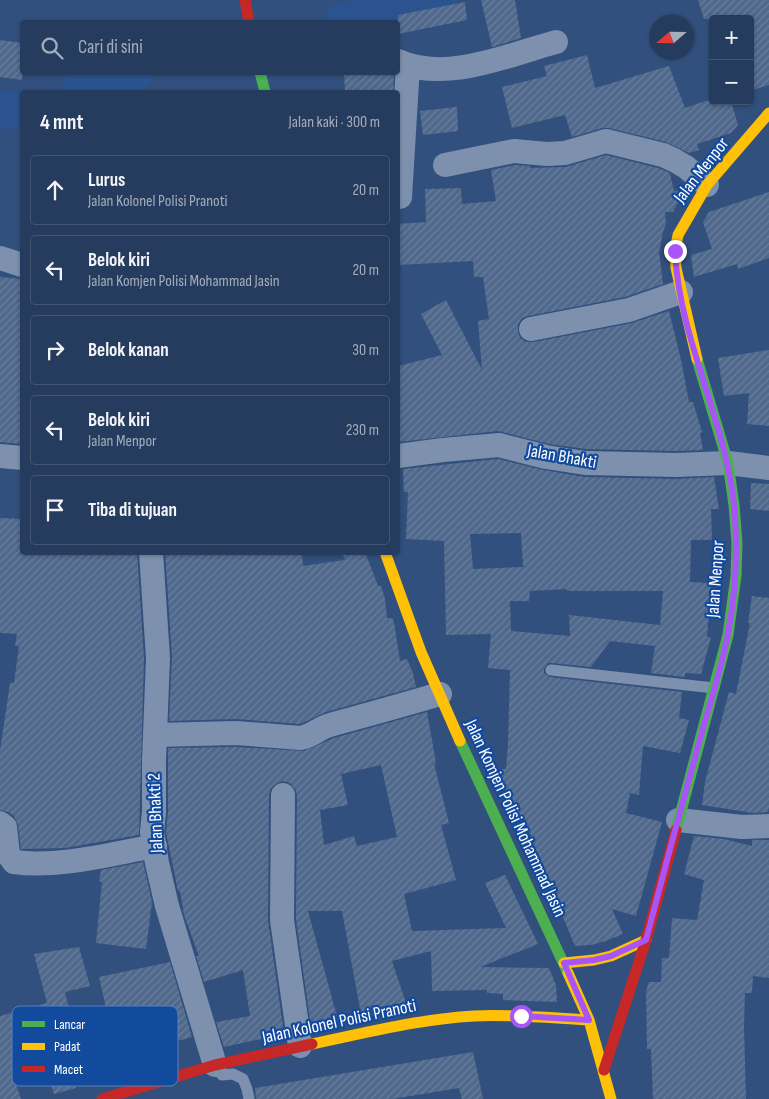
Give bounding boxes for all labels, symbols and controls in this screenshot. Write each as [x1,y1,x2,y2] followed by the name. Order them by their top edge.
[649,15,694,60] north arrow
[709,15,754,105] map controls
[709,15,754,60] button: +
[20,20,400,75] search box
[38,34,66,62] icon: search
[78,36,143,59] text: Cari di sini
[709,60,754,105] button: −
[40,110,83,135] text: 4 mnt
[289,113,380,132] text: Jalan kaki · 300 m
[669,133,733,208] street label: Jalan Menpor
[88,169,125,192] text: Lurus
[41,176,69,204] icon: ahead
[352,181,379,200] text: 20 m
[88,192,228,211] text: Jalan Kolonel Polisi Pranoti
[664,240,687,263] route end
[88,249,150,272] text: Belok kiri
[41,256,69,284] icon: left
[352,261,379,280] text: 20 m
[88,272,280,291] text: Jalan Komjen Polisi Mohammad Jasin
[41,336,69,364] icon: right
[88,339,169,362] text: Belok kanan
[352,341,379,360] text: 30 m
[88,409,150,432] text: Belok kiri
[41,416,69,444] icon: left
[346,421,379,440] text: 230 m
[88,432,157,451] text: Jalan Menpor
[525,440,598,473] street label: Jalan Bhakti
[41,496,69,524] icon: arrive
[88,499,177,522] text: Tiba di tujuan
[702,540,729,619] street label: Jalan Menpor
[460,715,571,920] street label: Jalan Komjen Polisi Mohammad Jasin
[144,773,167,854] street label: Jalan Bhakti 2
[259,995,418,1048] street label: Jalan Kolonel Polisi Pranoti
[510,1005,533,1028] route start
[12,1006,178,1086] legend
[54,1016,85,1033] text: Lancar
[54,1038,81,1055] text: Padat
[54,1061,83,1078] text: Macet

